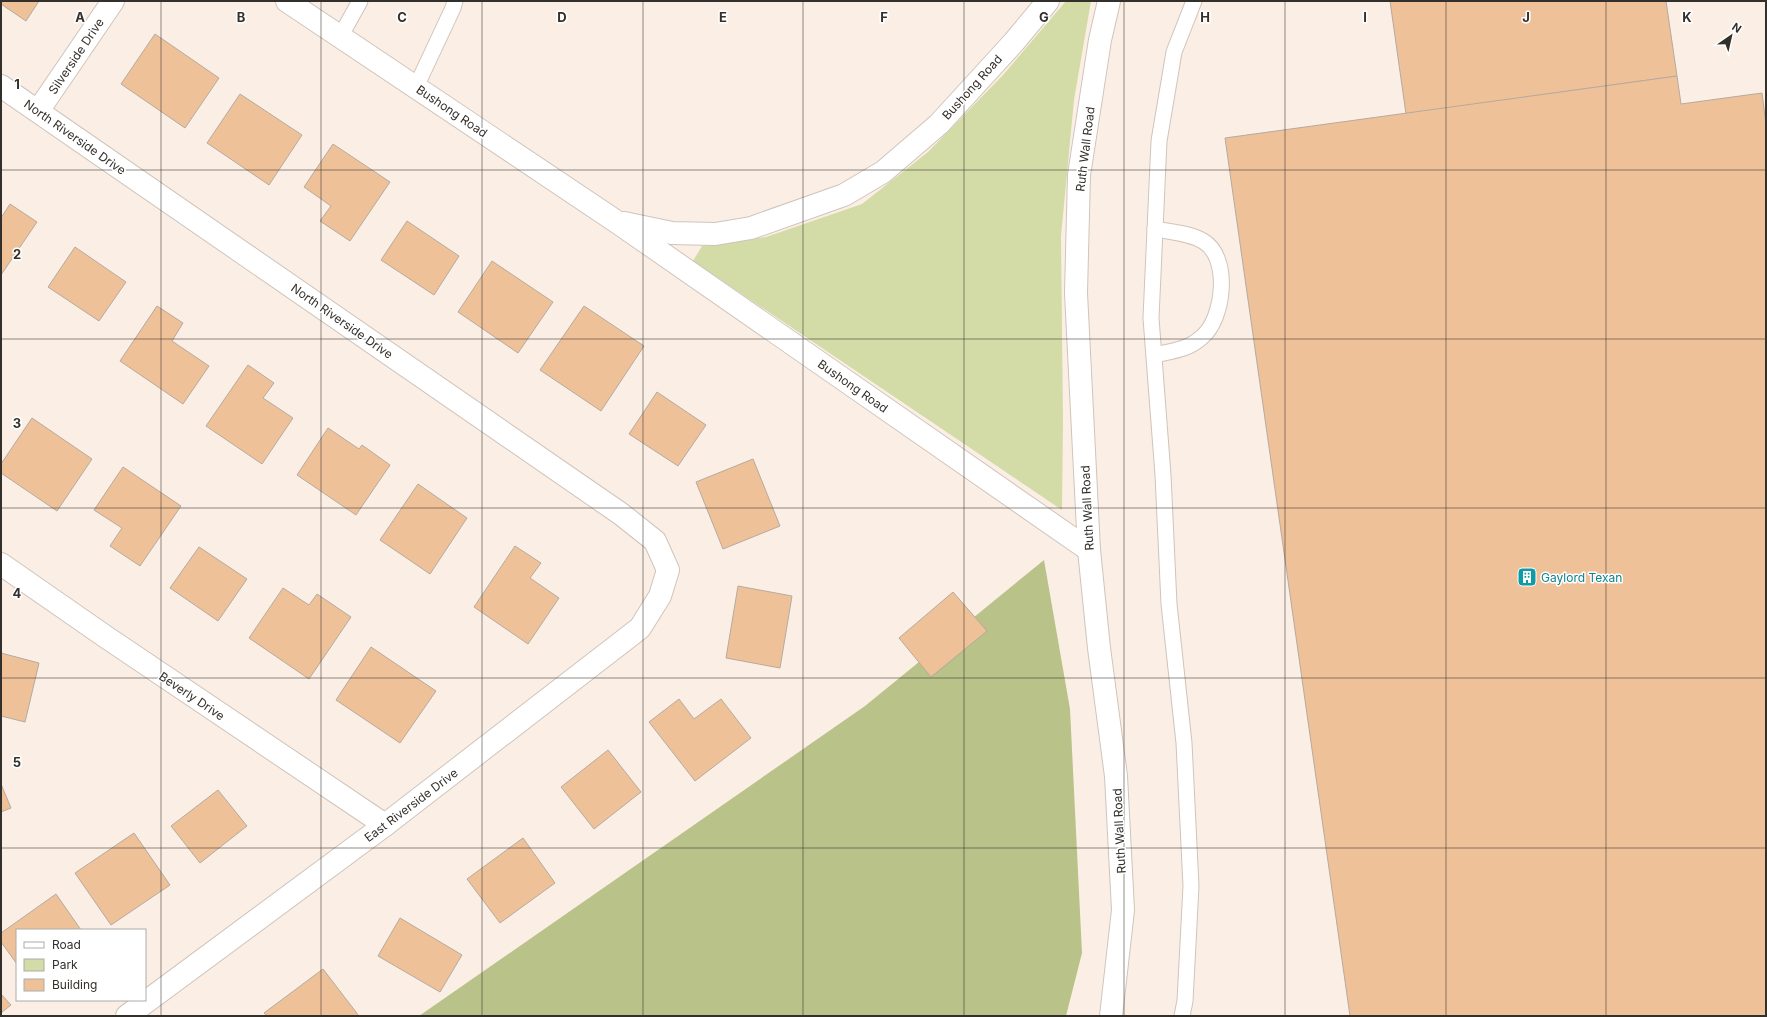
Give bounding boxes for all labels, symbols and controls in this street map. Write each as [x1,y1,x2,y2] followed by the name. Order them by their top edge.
[75,9,85,25] text: A
[237,9,246,25] text: B
[397,9,407,25] text: C
[557,9,567,25] text: D
[719,9,727,25] text: E
[880,9,888,25] text: F
[1039,9,1049,25] text: G
[1200,9,1210,25] text: H
[1363,9,1367,25] text: I
[1522,9,1530,25] text: J
[1682,9,1692,25] text: K
[45,15,107,97] street label: Silverside Drive
[1711,16,1751,56] north arrow
[1729,20,1744,36] text: N
[939,51,1005,123] street label: Bushong Road
[14,76,20,92] text: 1
[414,82,490,140] street label: Bushong Road
[21,96,129,178] street label: North Riverside Drive
[1072,106,1098,192] street label: Ruth Wall Road
[13,246,21,262] text: 2
[288,280,396,362] street label: North Riverside Drive
[815,356,891,416] street label: Bushong Road
[13,415,21,431] text: 3
[1077,465,1097,551] street label: Ruth Wall Road
[1516,566,1538,588] building icon: Gaylord Texan
[1541,570,1622,585] place label: Gaylord Texan
[13,585,22,601] text: 4
[156,669,228,723] street label: Beverly Drive
[13,754,21,770] text: 5
[361,765,461,845] street label: East Riverside Drive
[1109,788,1129,874] street label: Ruth Wall Road
[16,929,146,1001] legend
[52,937,81,952] text: Road
[52,957,78,972] text: Park
[52,977,97,992] text: Building

